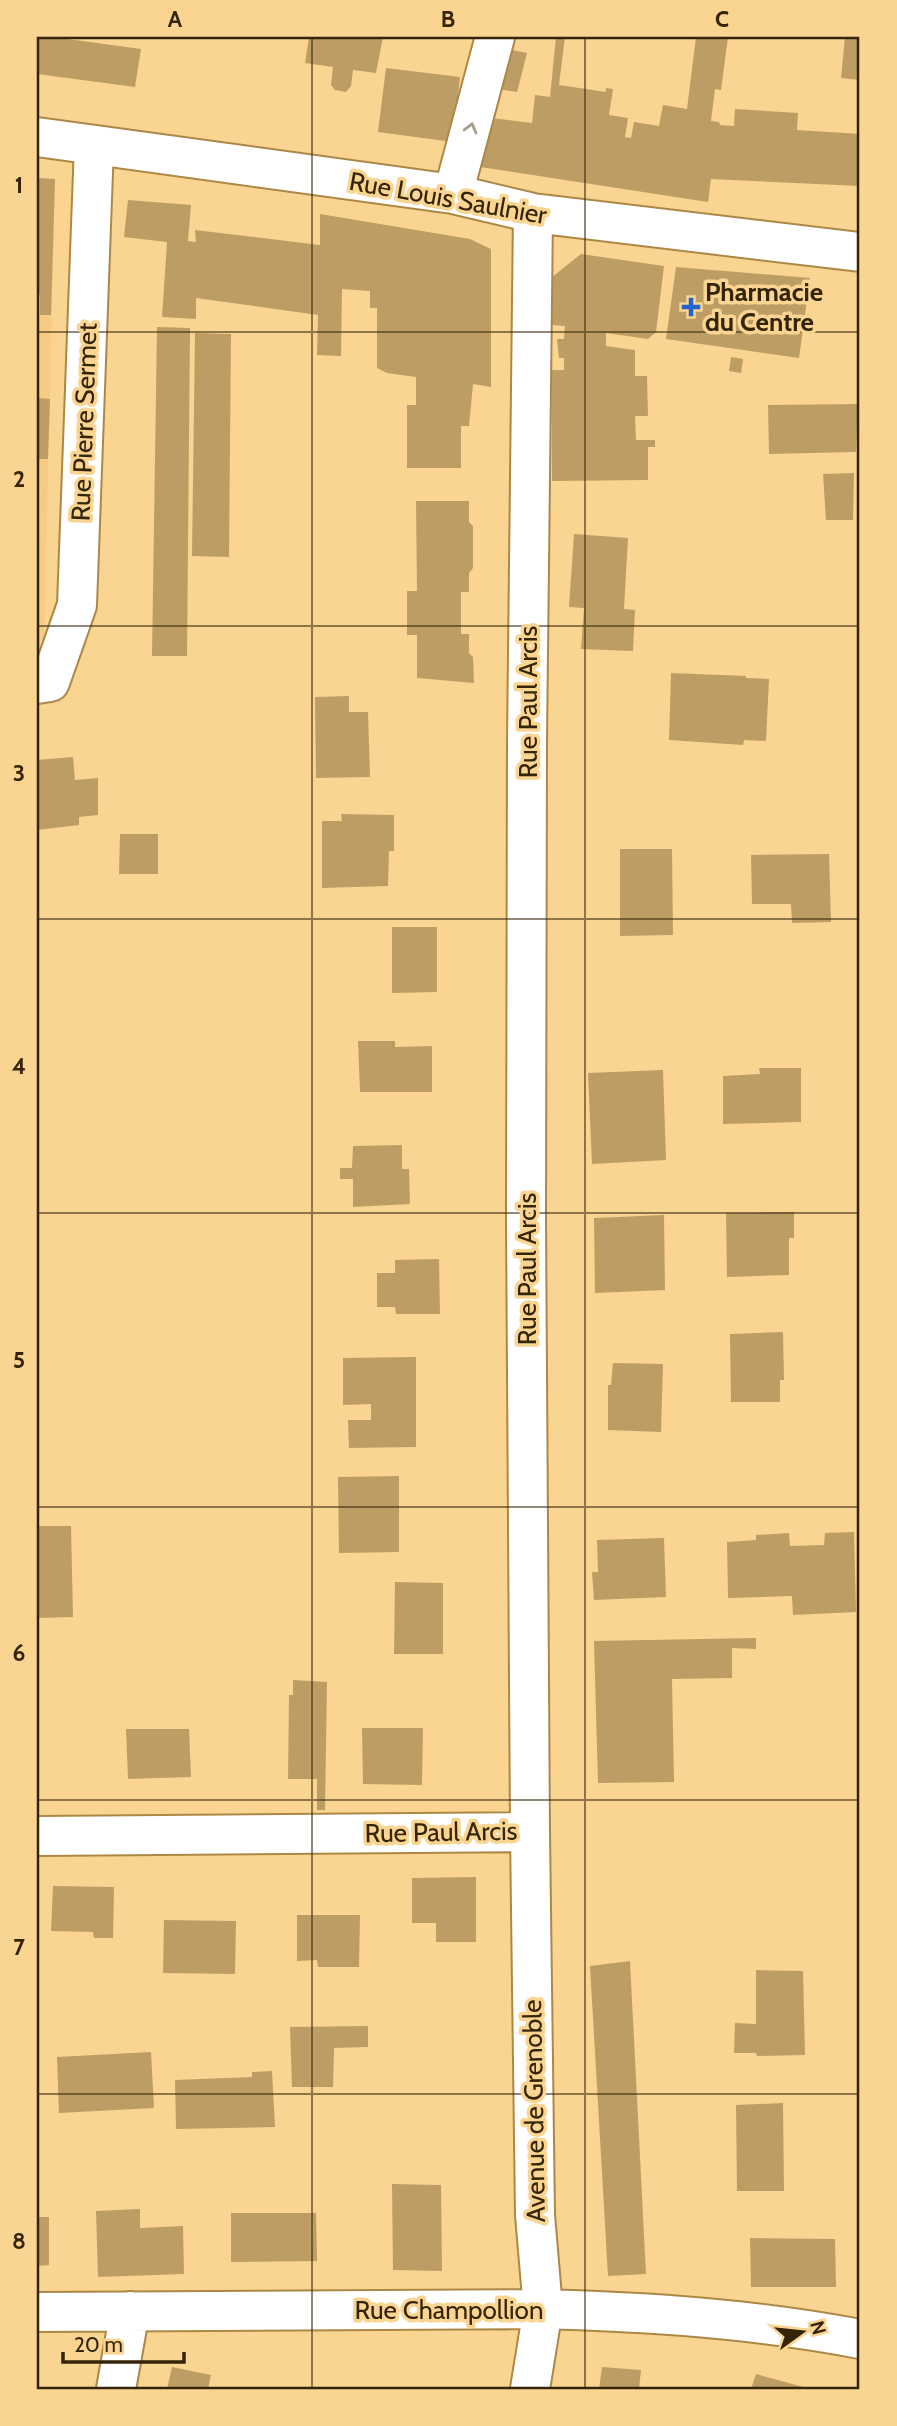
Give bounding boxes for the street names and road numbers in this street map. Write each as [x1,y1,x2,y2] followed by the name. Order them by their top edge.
[347,165,550,231] street label: Rue Louis Saulnier
[65,322,103,522] street label: Rue Pierre Sermet
[512,625,544,778] street label: Rue Paul Arcis
[511,1192,543,1345] street label: Rue Paul Arcis
[364,1815,518,1849] street label: Rue Paul Arcis
[516,1999,552,2223] street label: Avenue de Grenoble
[355,2294,543,2326] street label: Rue Champollion

